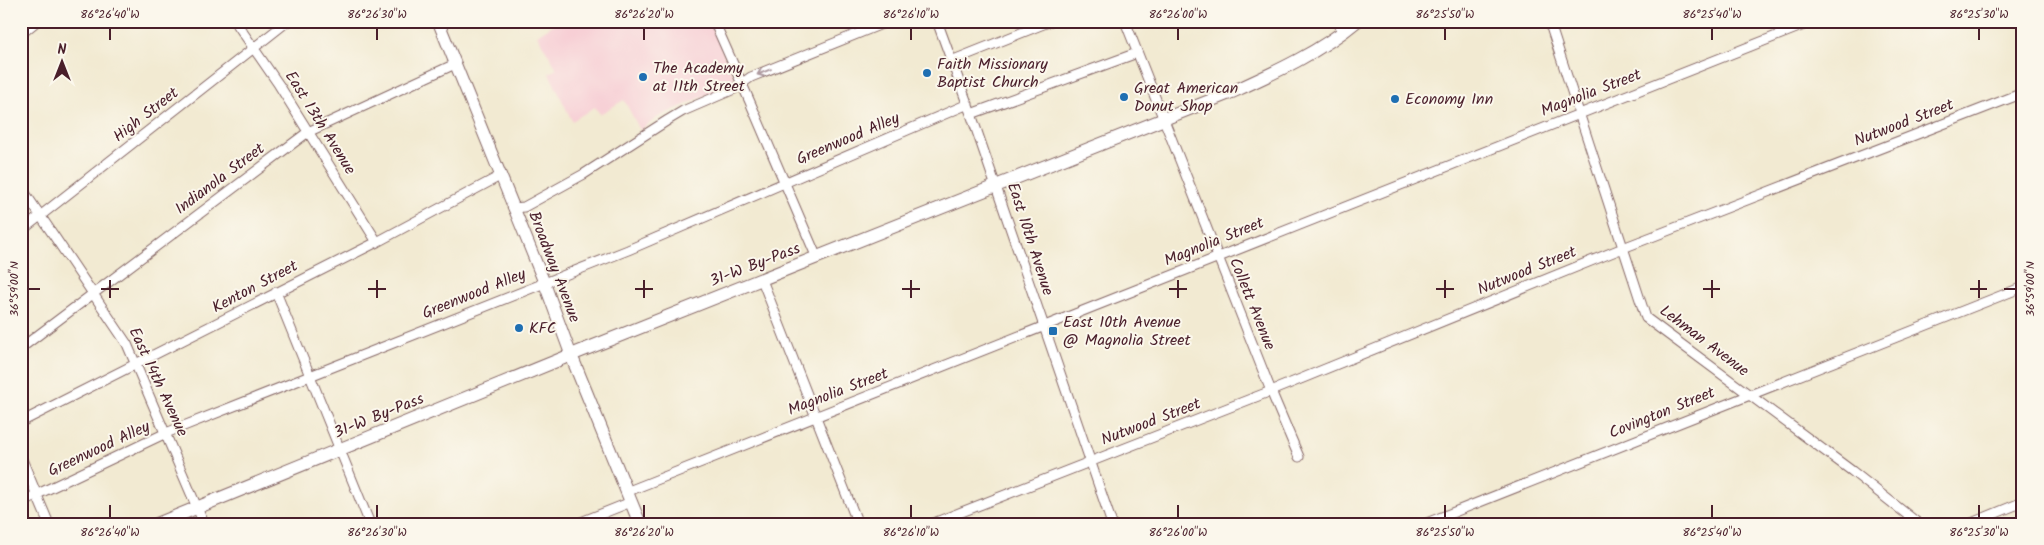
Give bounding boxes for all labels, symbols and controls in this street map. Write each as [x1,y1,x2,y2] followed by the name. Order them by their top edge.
[80,5,140,24] text: 86°26'40"W
[347,5,407,24] text: 86°26'30"W
[614,5,674,24] text: 86°26'20"W
[883,5,939,24] text: 86°26'10"W
[1149,5,1207,24] text: 86°26'00"W
[1416,5,1474,24] text: 86°25'50"W
[1682,5,1742,24] text: 86°25'40"W
[1949,5,2009,24] text: 86°25'30"W
[38,38,88,88] north arrow
[58,39,67,61] text: N
[937,52,1048,95] place label: Faith Missionary Baptist Church
[653,56,746,99] place label: The Academy at 11th Street
[1537,62,1646,124] street label: Magnolia Street
[278,66,362,180] street label: East 13th Avenue
[757,67,772,77] one-way arrow
[921,67,933,79] marker: Faith Missionary Baptist Church
[637,71,649,83] marker: The Academy at 11th Street
[1134,76,1238,119] place label: Great American Donut Shop
[108,81,185,149] street label: High Street
[1405,87,1493,112] place label: Economy Inn
[1118,91,1130,103] marker: Great American Donut Shop
[1851,92,1958,153] street label: Nutwood Street
[1389,93,1401,105] marker: Economy Inn
[793,106,904,172] street label: Greenwood Alley
[170,136,271,221] street label: Indianola Street
[1000,179,1060,299] street label: East 10th Avenue
[521,208,587,326] street label: Broadway Avenue
[1160,210,1268,273] street label: Magnolia Street
[706,236,804,294] street label: 31-W By-Pass
[1474,239,1581,302] street label: Nutwood Street
[208,253,303,320] street label: Kenton Street
[1222,254,1282,354] street label: Collett Avenue
[5,261,24,317] text: 36°59'00"N
[2021,261,2040,317] text: 36°59'00"N
[418,262,530,326] street label: Greenwood Alley
[1654,299,1754,383] street label: Lehman Avenue
[1063,310,1191,353] place label: East 10th Avenue @ Magnolia Street
[529,316,556,341] place label: KFC
[513,322,525,334] marker: KFC
[122,323,194,441] street label: East 14th Avenue
[1047,325,1059,337] marker: East 10th Avenue @ Magnolia Street
[784,361,893,423] street label: Magnolia Street
[1605,380,1720,446] street label: Covington Street
[330,386,428,445] street label: 31-W By-Pass
[1098,391,1205,452] street label: Nutwood Street
[44,414,155,484] street label: Greenwood Alley
[80,523,140,542] text: 86°26'40"W
[347,523,407,542] text: 86°26'30"W
[614,523,674,542] text: 86°26'20"W
[883,523,939,542] text: 86°26'10"W
[1149,523,1207,542] text: 86°26'00"W
[1416,523,1474,542] text: 86°25'50"W
[1682,523,1742,542] text: 86°25'40"W
[1949,523,2009,542] text: 86°25'30"W

